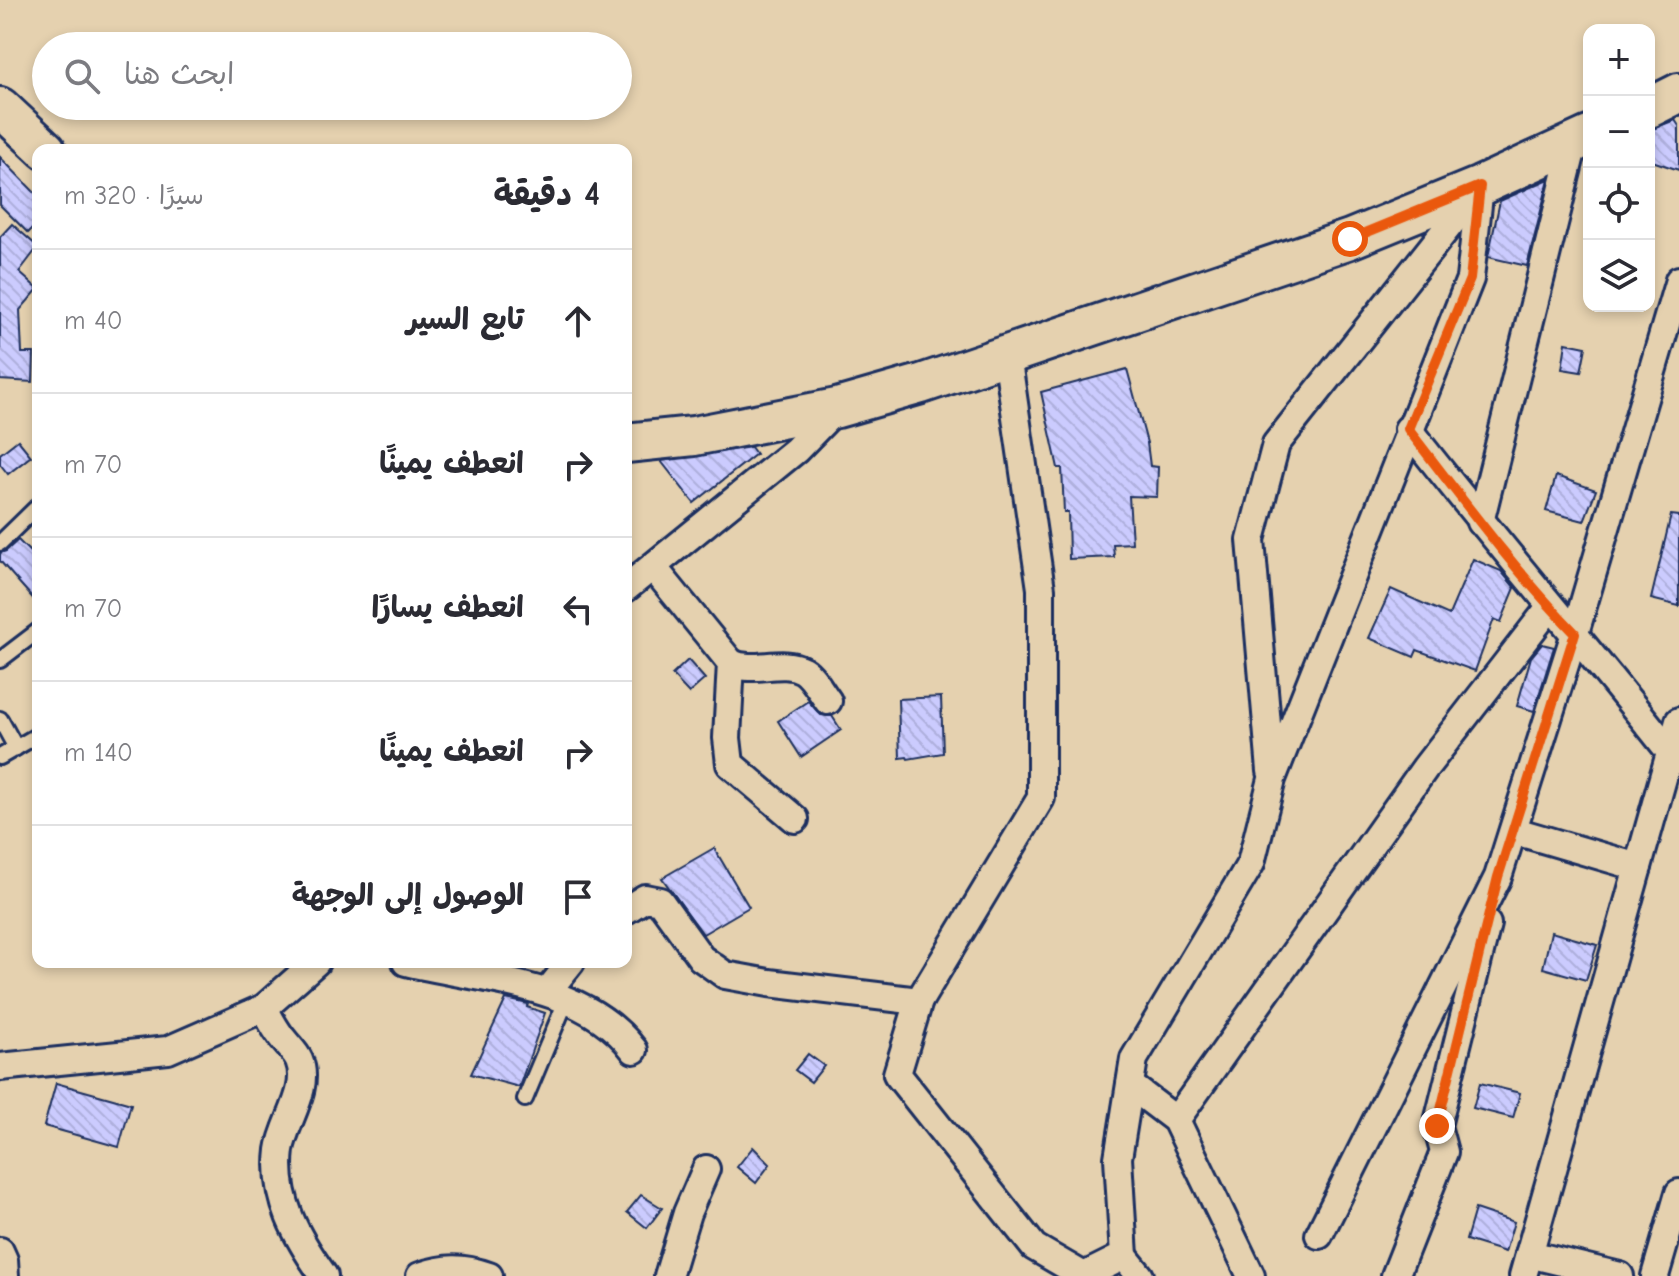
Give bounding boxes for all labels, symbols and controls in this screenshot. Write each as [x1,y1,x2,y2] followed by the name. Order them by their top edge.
[1583,24,1655,312] map controls
[1583,24,1655,96] button: +
[32,32,632,120] search box
[60,54,104,98] icon: search
[124,57,234,92] text: ابحث هنا
[1583,96,1655,168] button: −
[1583,168,1655,240] button: locate
[494,174,600,214] text: 4 دقيقة
[64,181,204,211] text: سيرًا · 320 m
[1332,221,1368,257] route start
[1583,240,1655,312] button: layers
[556,299,600,343] icon: ahead
[406,302,524,337] text: تابع السير
[64,306,123,336] text: 40 m
[556,443,600,487] icon: right
[379,446,524,481] text: انعطف يمينًا
[64,450,122,480] text: 70 m
[556,587,600,631] icon: left
[372,590,524,625] text: انعطف يسارًا
[64,594,122,624] text: 70 m
[556,731,600,775] icon: right
[379,734,524,769] text: انعطف يمينًا
[64,738,133,768] text: 140 m
[556,875,600,919] icon: arrive
[292,878,524,913] text: الوصول إلى الوجهة
[1419,1108,1455,1144] route end

